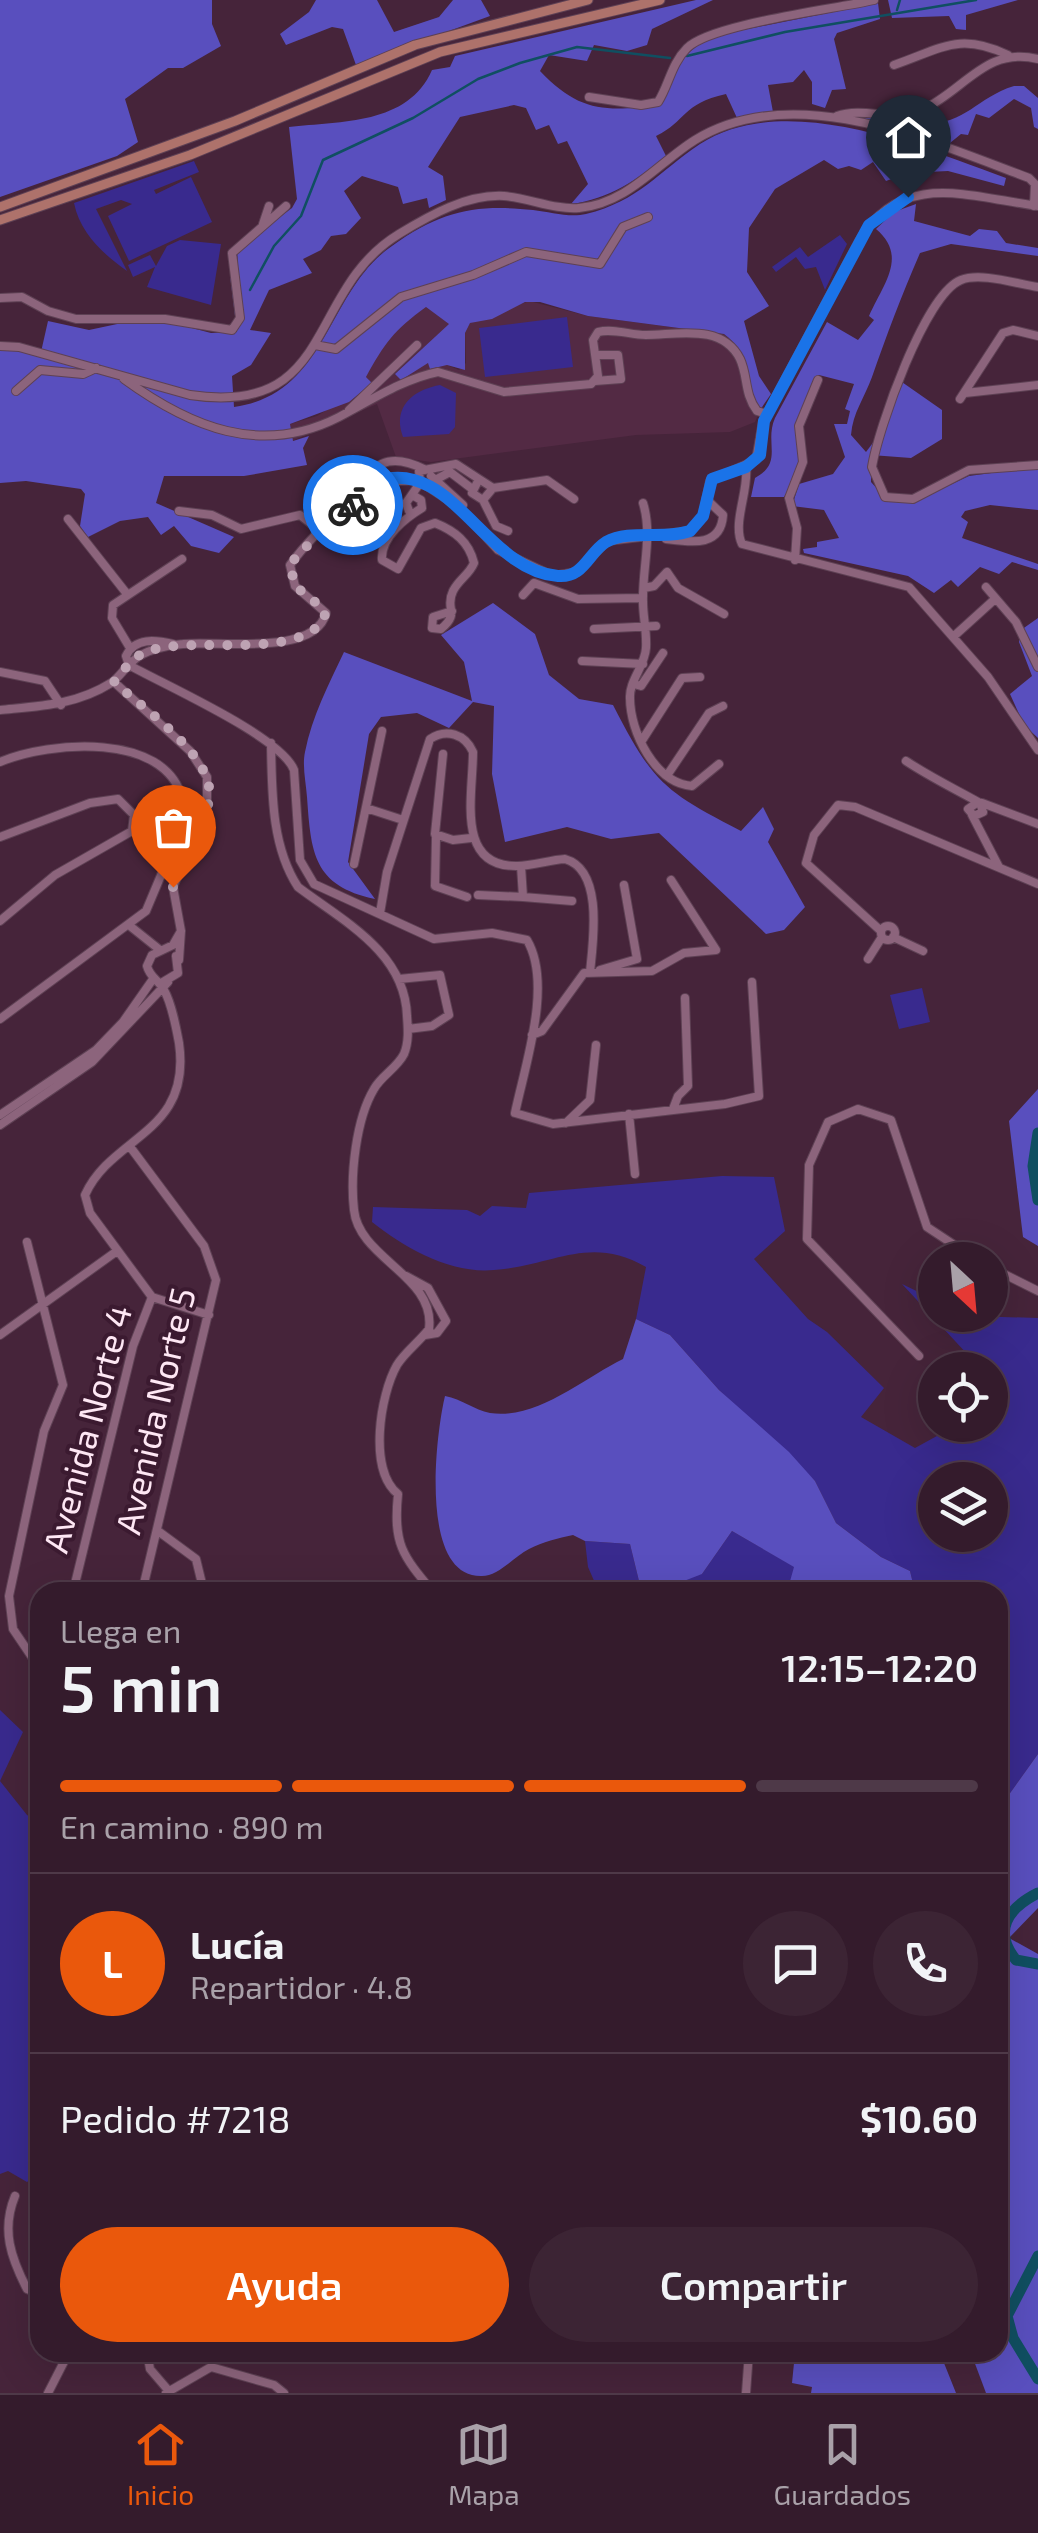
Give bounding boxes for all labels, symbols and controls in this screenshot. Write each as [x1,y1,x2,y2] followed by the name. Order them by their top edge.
[866,95,951,198] pin
[881,110,936,165] icon: home
[303,455,403,555] courier
[326,478,381,533] icon: bike
[131,785,216,888] pin
[146,800,201,855] icon: bag
[918,1242,1008,1332] north arrow
[918,1242,1008,1552] map controls
[105,1283,203,1538] street label: Avenida Norte 5
[33,1300,139,1557] street label: Avenida Norte 4
[918,1352,1008,1442] button: locate
[918,1462,1008,1552] button: layers
[60,1611,181,1649] text: Llega en
[781,1644,978,1690] text: 12:15–12:20
[60,1647,223,1725] text: 5 min
[60,1807,324,1845] text: En camino · 890 m
[743,1911,848,2016] button: chat
[873,1911,978,2016] button: phone
[190,1921,284,1967] text: Lucía
[102,1940,123,1986] text: L
[190,1967,413,2005] text: Repartidor · 4.8
[60,2095,291,2141] text: Pedido #7218
[860,2095,978,2141] text: $10.60
[60,2227,509,2342] button: Ayuda
[529,2227,978,2342] button: Compartir
[127,2417,194,2511] tab: Inicio
[448,2417,520,2511] tab: Mapa
[774,2417,911,2511] tab: Guardados

